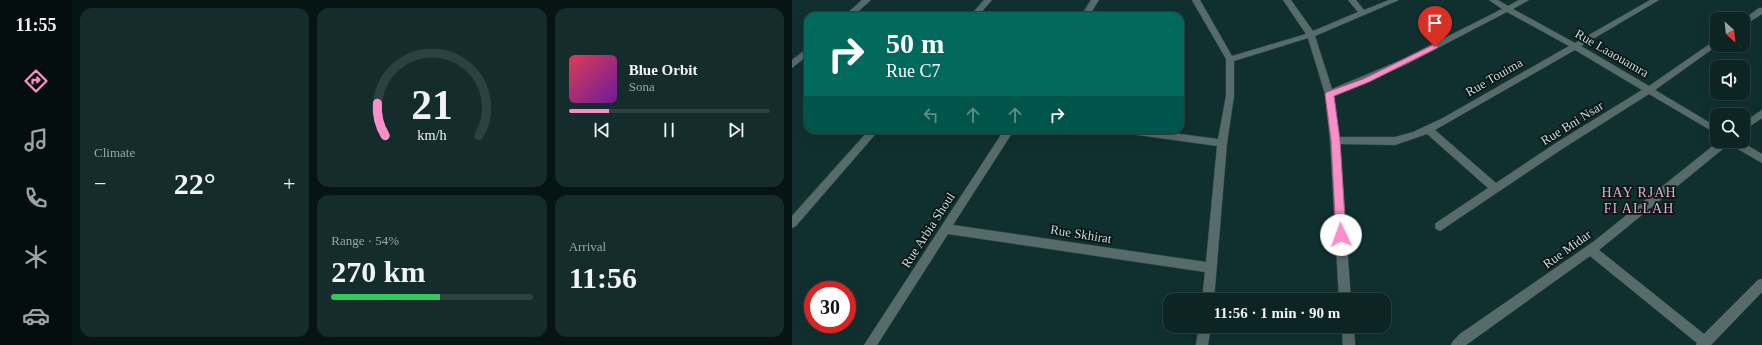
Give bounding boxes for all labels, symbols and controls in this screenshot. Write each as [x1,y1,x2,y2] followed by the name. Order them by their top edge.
[1418,6,1452,47] pin
[1424,12,1446,34] icon: arrive
[1710,12,1750,52] north arrow
[1710,12,1750,148] map controls
[15,15,57,35] text: 11:55
[1572,26,1652,80] street label: Rue Laaouamra
[820,28,872,80] icon: right
[886,28,944,59] text: 50 m
[1463,55,1525,99] street label: Rue Touima
[1710,60,1750,100] button: sound
[886,61,941,81] text: Rue C7
[629,62,697,78] text: Blue Orbit
[22,67,50,95] icon: directions
[629,79,655,94] text: Sona
[411,81,453,127] text: 21
[1538,98,1607,148] street label: Rue Bni Nsar
[920,104,942,126] icon: left
[962,104,984,126] icon: ahead
[1004,104,1026,126] icon: ahead
[1046,104,1068,126] icon: right
[1710,108,1750,148] button: search
[591,119,613,141] icon: previous
[658,119,680,141] icon: pause
[725,119,747,141] icon: next
[22,126,50,154] icon: music
[417,126,447,142] text: km/h
[94,145,135,160] text: Climate
[174,167,216,200] text: 22°
[94,171,106,196] text: −
[283,171,295,196] text: +
[22,184,50,212] icon: phone
[1601,185,1677,216] district label: HAY RJAH FI ALLAH
[898,189,958,270] street label: Rue Arbia Shoul
[1320,214,1362,256] position arrow
[1049,222,1113,246] street label: Rue Skhirat
[1540,226,1595,272] street label: Rue Midar
[331,233,399,248] text: Range · 54%
[569,239,606,254] text: Arrival
[22,243,50,271] icon: climate
[331,255,426,288] text: 270 km
[569,261,637,294] text: 11:56
[804,281,856,333] speed limit sign: 30
[22,302,50,330] icon: car
[1214,305,1340,321] text: 11:56 · 1 min · 90 m

